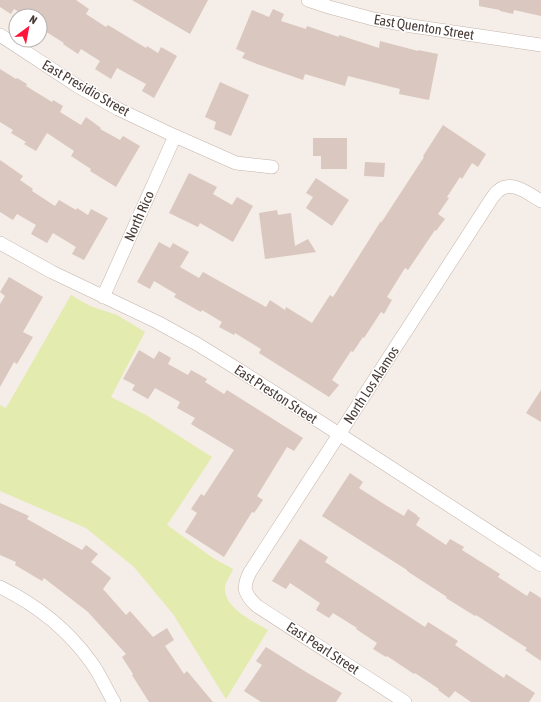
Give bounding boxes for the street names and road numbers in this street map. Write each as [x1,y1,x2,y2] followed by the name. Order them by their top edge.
[373,11,475,43] street label: East Quenton Street
[40,57,132,119] street label: East Presidio Street
[121,188,157,244] street label: North Rico
[340,343,402,427] street label: North Los Alamos
[232,361,320,427] street label: East Preston Street
[284,619,362,677] street label: East Pearl Street

